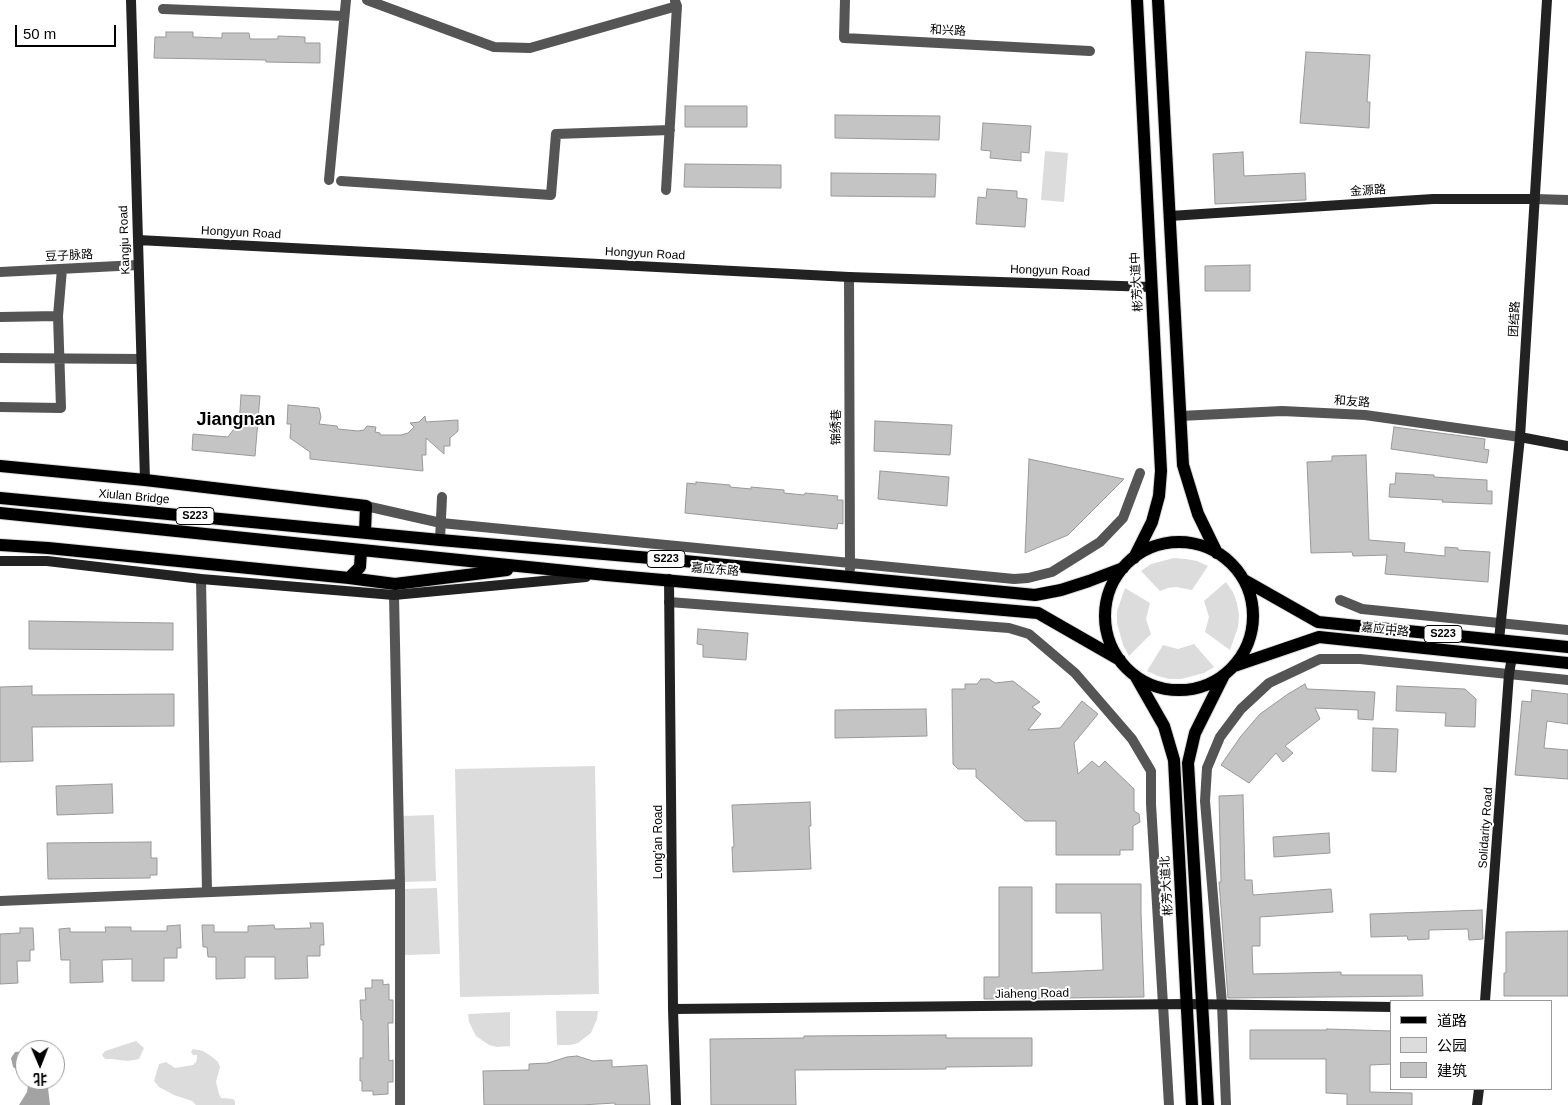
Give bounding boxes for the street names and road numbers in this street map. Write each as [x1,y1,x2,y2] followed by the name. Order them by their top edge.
[930,23,966,39] street label: 和兴路
[1350,183,1386,199] street label: 金源路
[117,205,133,275] street label: Kangju Road
[201,224,281,242] street label: Hongyun Road
[605,245,685,263] street label: Hongyun Road
[45,248,93,264] street label: 豆子脉路
[1128,252,1146,312] street label: 彬芳大道中
[1010,262,1090,280] street label: Hongyun Road
[1507,301,1523,337] street label: 团结路
[1334,394,1370,410] street label: 和友路
[830,409,844,445] street label: 锦绣巷
[98,487,170,507] street label: Xiulan Bridge
[176,508,214,524] road number: S223
[647,550,685,568] road number: S223
[690,561,740,579] street label: 嘉应东路
[1360,620,1410,640] street label: 嘉应中路
[1424,626,1462,642] road number: S223
[1476,787,1496,869] street label: Solidarity Road
[652,805,666,879] street label: Long'an Road
[1158,856,1176,916] street label: 彬芳大道北
[995,986,1069,1002] street label: Jiaheng Road

